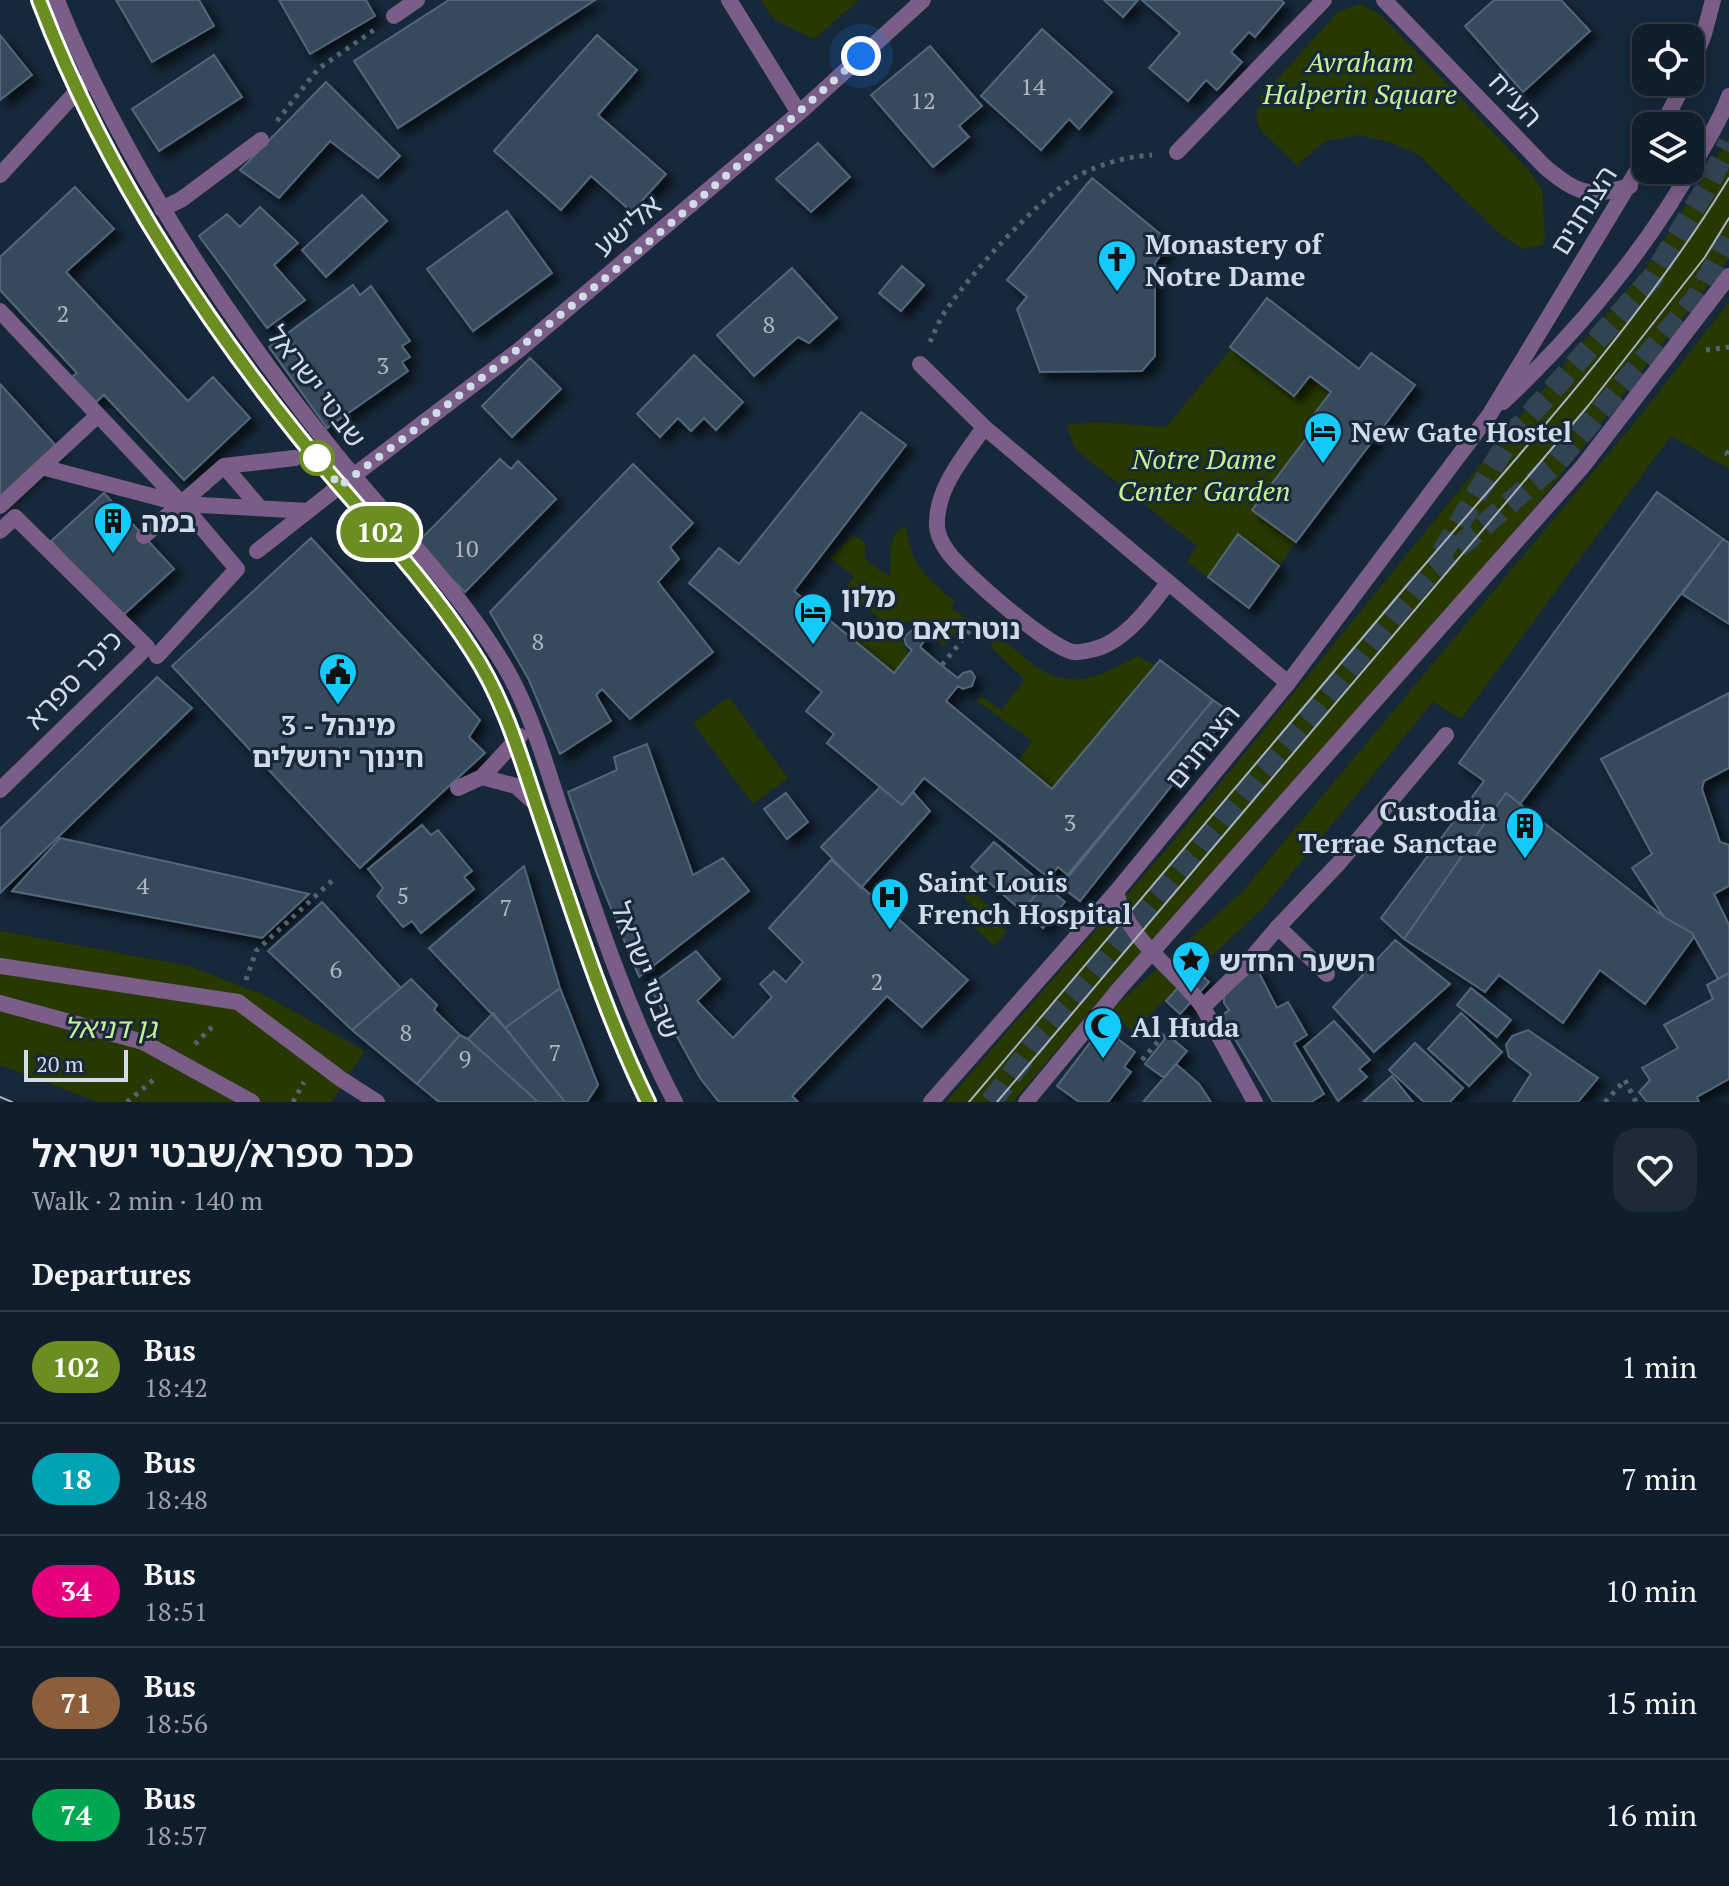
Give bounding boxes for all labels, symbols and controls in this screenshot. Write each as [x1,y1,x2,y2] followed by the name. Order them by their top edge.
[1632,24,1704,184] map controls
[1632,24,1704,96] button: locate
[841,36,881,76] your location
[1262,43,1457,112] park label: Avraham Halperin Square
[1481,63,1551,135] street label: הע״ח
[1020,70,1046,102] house number: 14
[910,84,936,116] house number: 12
[1632,112,1704,184] button: layers
[1541,158,1625,262] street label: הצנחנים
[585,186,669,264] street label: אלישע
[1145,225,1324,294] place label: Monastery of Notre Dame
[1096,238,1138,293] church icon: Monastery of Notre Dame
[57,297,69,329] house number: 2
[763,308,775,340] house number: 8
[259,317,375,455] street label: שבטי ישראל
[377,349,389,381] house number: 3
[1302,410,1344,465] hotel icon: New Gate Hostel
[1351,413,1572,450] place label: New Gate Hostel
[1117,440,1291,509] park label: Notre Dame Center Garden
[300,441,334,475] unlabelled marker
[92,500,134,555] building icon: במה
[141,503,196,540] place label: במה
[334,506,426,558] line badge: 102
[356,513,404,550] text: 102
[453,532,479,564] house number: 10
[841,578,1021,647] place label: מלון נוטרדאם סנטר
[792,591,834,646] hotel icon: מלון נוטרדאם סנטר
[16,621,130,737] street label: כיכר ספרא
[532,625,544,657] house number: 8
[317,651,359,706] public building icon: 3 - מינהל חינוך ירושלים
[1156,696,1248,796] street label: הצנחנים
[252,706,424,775] place label: 3 - מינהל חינוך ירושלים
[1298,792,1497,861] place label: Custodia Terrae Sanctae
[1504,805,1546,860] building icon: Custodia Terrae Sanctae
[1064,806,1076,838] house number: 3
[918,863,1132,932] place label: Saint Louis French Hospital
[137,869,150,901] house number: 4
[869,876,911,931] hospital icon: Saint Louis French Hospital
[397,879,409,911] house number: 5
[500,891,512,923] house number: 7
[603,896,689,1044] street label: שבטי ישראל
[1170,939,1212,994] place icon: השער החדש
[1219,942,1376,979] place label: השער החדש
[330,953,343,985] house number: 6
[871,965,883,997] house number: 2
[1082,1005,1124,1060] mosque icon: Al Huda
[1131,1008,1240,1045] place label: Al Huda
[64,1009,159,1046] park label: גן דניאל
[400,1016,412,1048] house number: 8
[549,1036,561,1068] house number: 7
[459,1042,471,1074] house number: 9
[24,1046,128,1082] scale bar
[36,1049,84,1078] text: 20 m
[32,1128,414,1178] text: ככר ספרא/שבטי ישראל
[1613,1128,1697,1212] button: heart
[32,1183,263,1217] text: Walk · 2 min · 140 m
[32,1254,191,1294] text: Departures
[144,1330,196,1370] text: Bus
[1621,1347,1697,1387] text: 1 min
[52,1348,100,1385] text: 102
[144,1370,208,1404] text: 18:42
[144,1442,196,1482] text: Bus
[1621,1459,1697,1499] text: 7 min
[60,1460,92,1497] text: 18
[144,1482,208,1516] text: 18:48
[144,1554,196,1594] text: Bus
[1605,1571,1697,1611] text: 10 min
[60,1572,92,1609] text: 34
[144,1594,208,1628] text: 18:51
[144,1666,196,1706] text: Bus
[1605,1683,1697,1723] text: 15 min
[60,1684,92,1721] text: 71
[144,1706,208,1740] text: 18:56
[144,1778,196,1818] text: Bus
[1605,1795,1697,1835] text: 16 min
[60,1796,92,1833] text: 74
[144,1818,208,1852] text: 18:57

